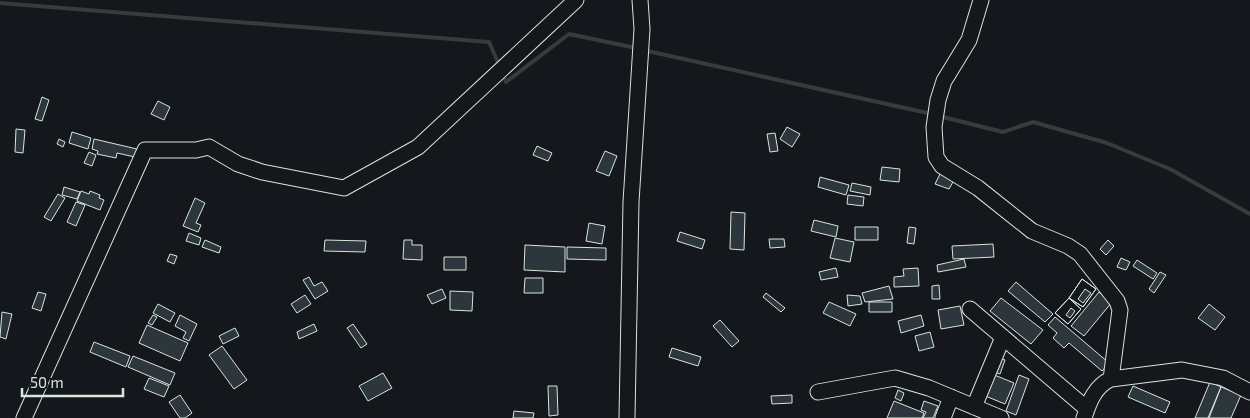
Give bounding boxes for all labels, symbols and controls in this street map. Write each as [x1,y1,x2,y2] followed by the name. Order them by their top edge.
[22,366,124,398] scale bar
[30,373,64,391] text: 50 m

